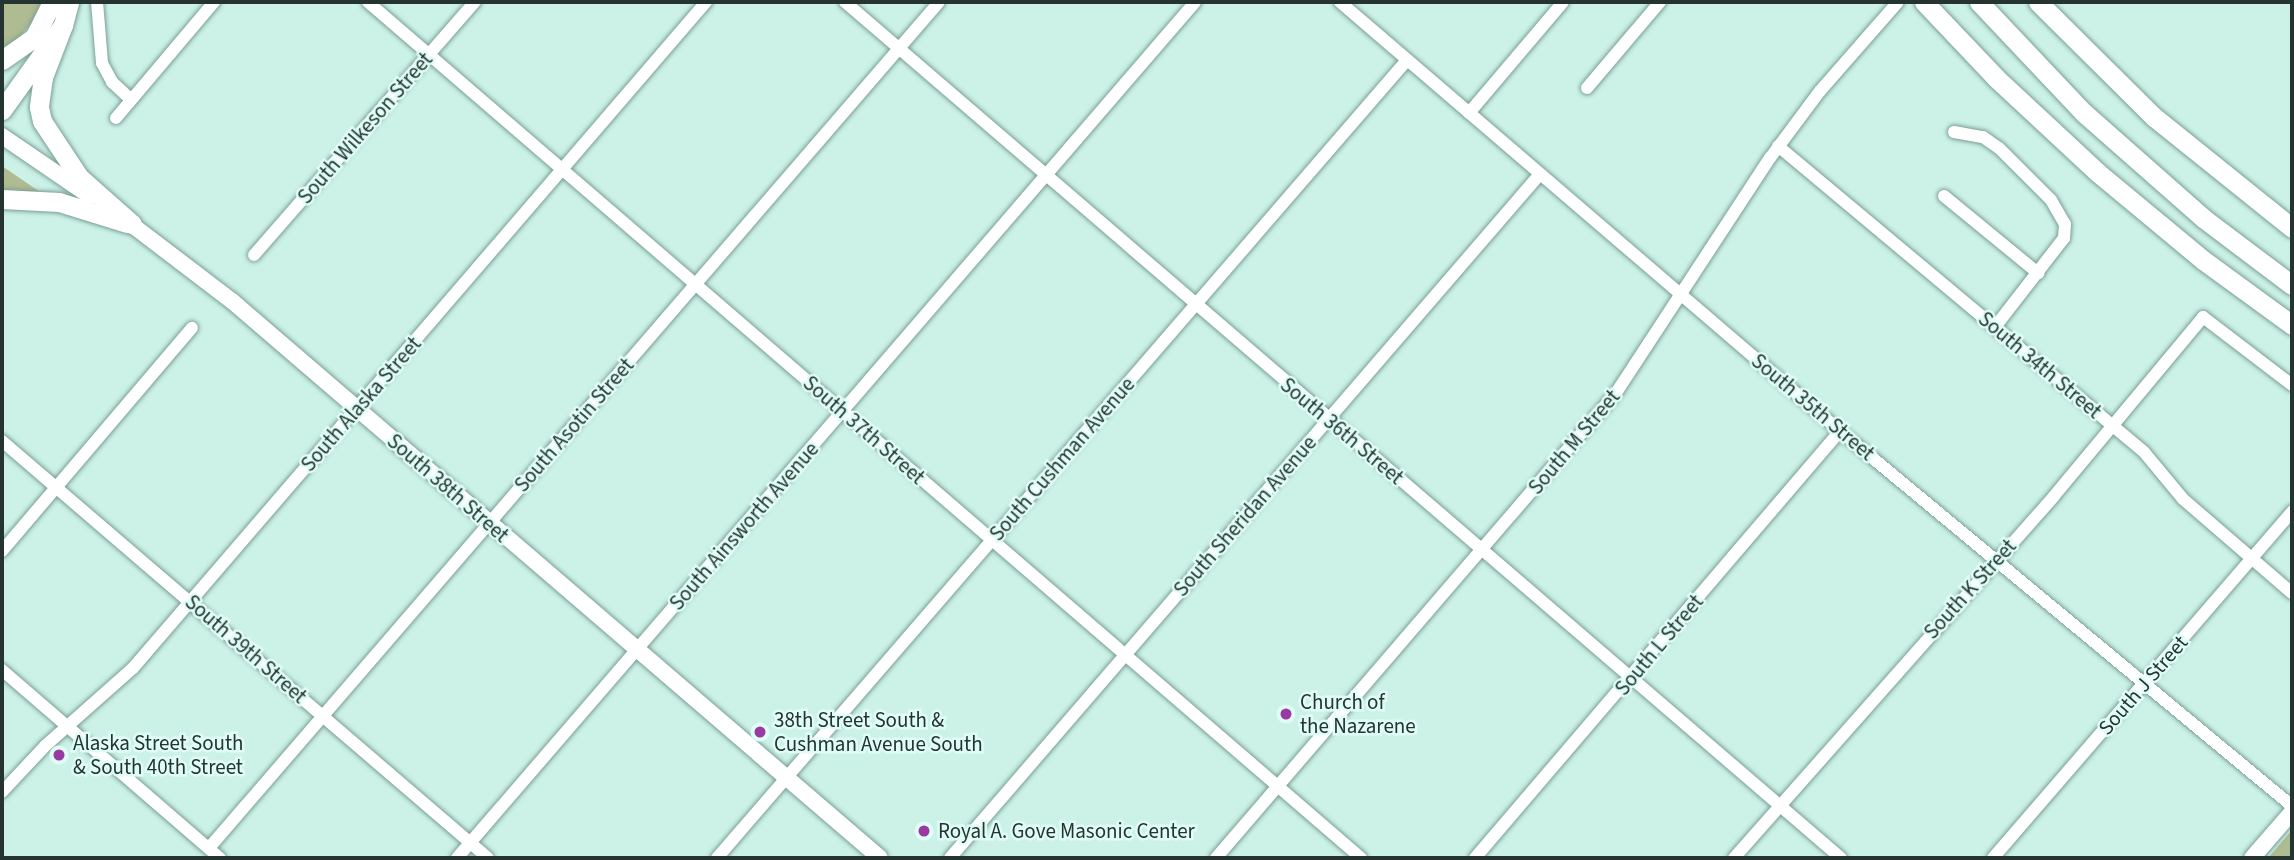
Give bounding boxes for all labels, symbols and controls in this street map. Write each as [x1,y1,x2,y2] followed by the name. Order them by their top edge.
[292,47,438,209] street label: South Wilkeson Street
[1973,306,2107,424] street label: South 34th Street
[296,331,426,477] street label: South Alaska Street
[1746,348,1880,466] street label: South 35th Street
[509,353,639,497] street label: South Asotin Street
[798,370,930,490] street label: South 37th Street
[984,372,1140,546] street label: South Cushman Avenue
[1275,372,1409,490] street label: South 36th Street
[1523,385,1625,499] street label: South M Street
[382,428,514,548] street label: South 38th Street
[1168,430,1322,602] street label: South Sheridan Avenue
[664,437,824,615] street label: South Ainsworth Avenue
[1919,534,2021,644] street label: South K Street
[180,589,312,709] street label: South 39th Street
[1610,589,1708,701] street label: South L Street
[2093,630,2193,740] street label: South J Street
[1300,689,1416,739] place label: Church of the Nazarene
[1278,706,1294,722] marker: Church of the Nazarene
[774,707,983,757] place label: 38th Street South & Cushman Avenue South
[752,724,768,740] marker: 38th Street South & Cushman Avenue South
[73,730,243,780] place label: Alaska Street South & South 40th Street
[51,747,67,763] marker: Alaska Street South & South 40th Street
[938,818,1195,844] place label: Royal A. Gove Masonic Center
[916,823,932,839] marker: Royal A. Gove Masonic Center

